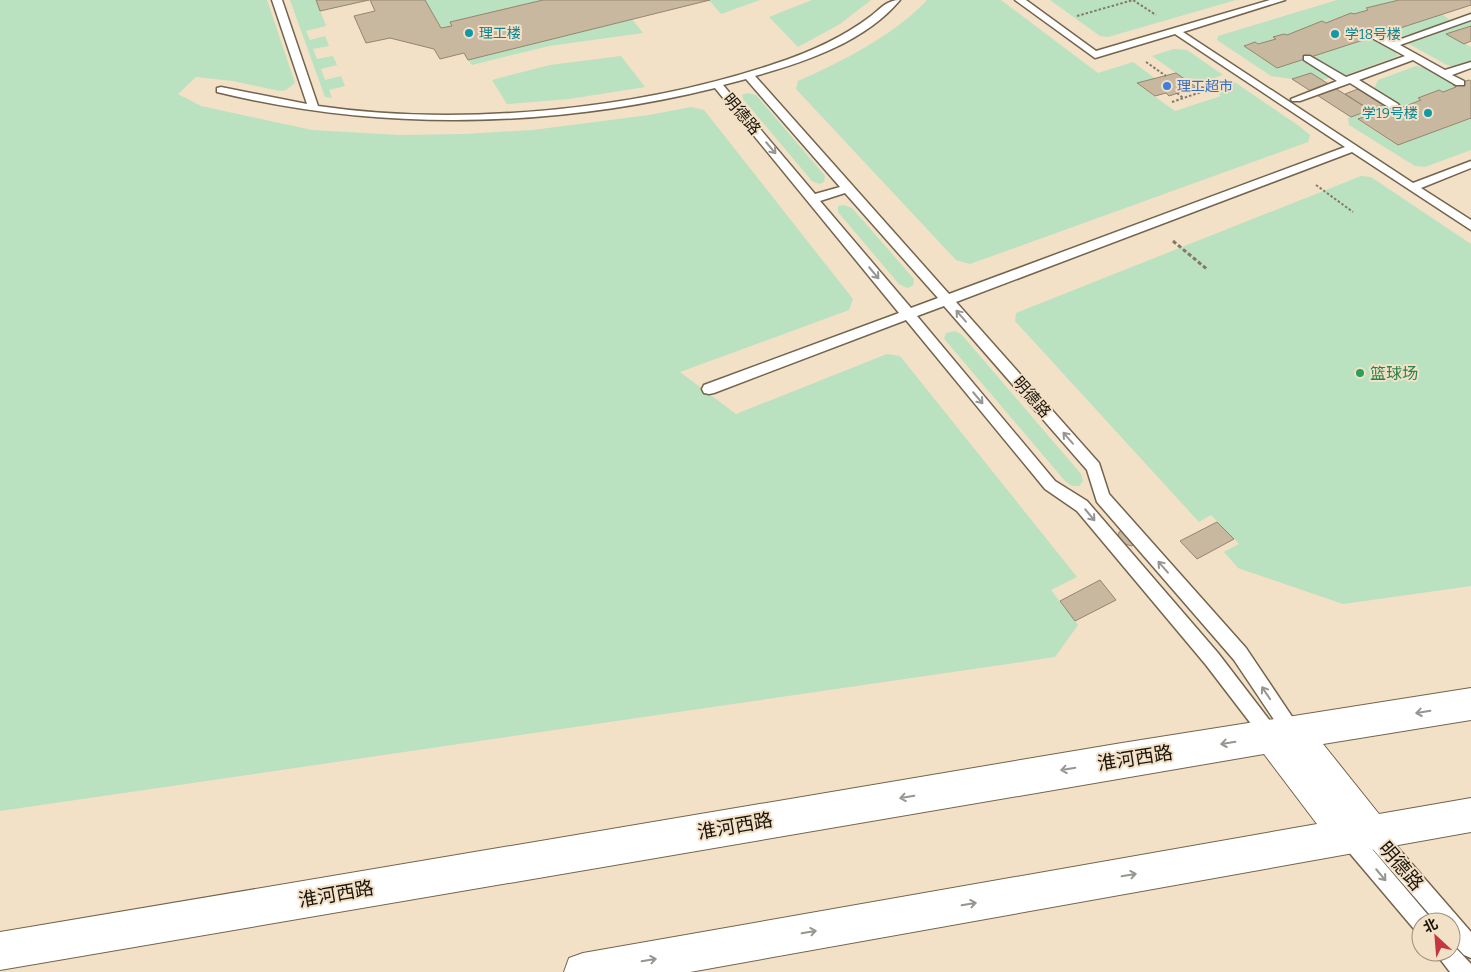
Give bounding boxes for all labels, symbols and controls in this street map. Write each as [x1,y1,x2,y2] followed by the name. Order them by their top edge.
[479,25,521,42] place label: 理工楼
[1345,26,1401,43] place label: 学18号楼
[463,27,475,39] marker: 理工楼
[1329,28,1341,40] marker: 学18号楼
[1177,78,1233,95] place label: 理工超市
[1161,80,1173,92] marker: 理工超市
[719,90,765,138] street label: 明德路
[1362,105,1418,122] place label: 学19号楼
[1422,107,1434,119] marker: 学19号楼
[765,142,776,155] one-way arrow
[869,267,880,280] one-way arrow
[955,310,966,323] one-way arrow
[1370,364,1418,383] place label: 篮球场
[1354,367,1366,379] marker: 篮球场
[1009,373,1055,421] street label: 明德路
[973,392,984,405] one-way arrow
[1063,431,1074,444] one-way arrow
[1084,508,1096,521] one-way arrow
[1158,560,1169,573] one-way arrow
[1261,686,1271,700] one-way arrow
[1415,707,1431,717] one-way arrow
[1220,739,1236,749] one-way arrow
[1096,741,1174,775] street label: 淮河西路
[1060,765,1076,775] one-way arrow
[900,792,916,802] one-way arrow
[696,808,774,844] street label: 淮河西路
[1374,837,1428,895] street label: 明德路
[1375,868,1386,881] one-way arrow
[1120,870,1136,880] one-way arrow
[297,876,375,912] street label: 淮河西路
[960,898,976,908] one-way arrow
[1411,912,1461,962] north arrow
[1421,915,1441,936] text: 北
[800,927,816,937] one-way arrow
[640,955,656,965] one-way arrow

